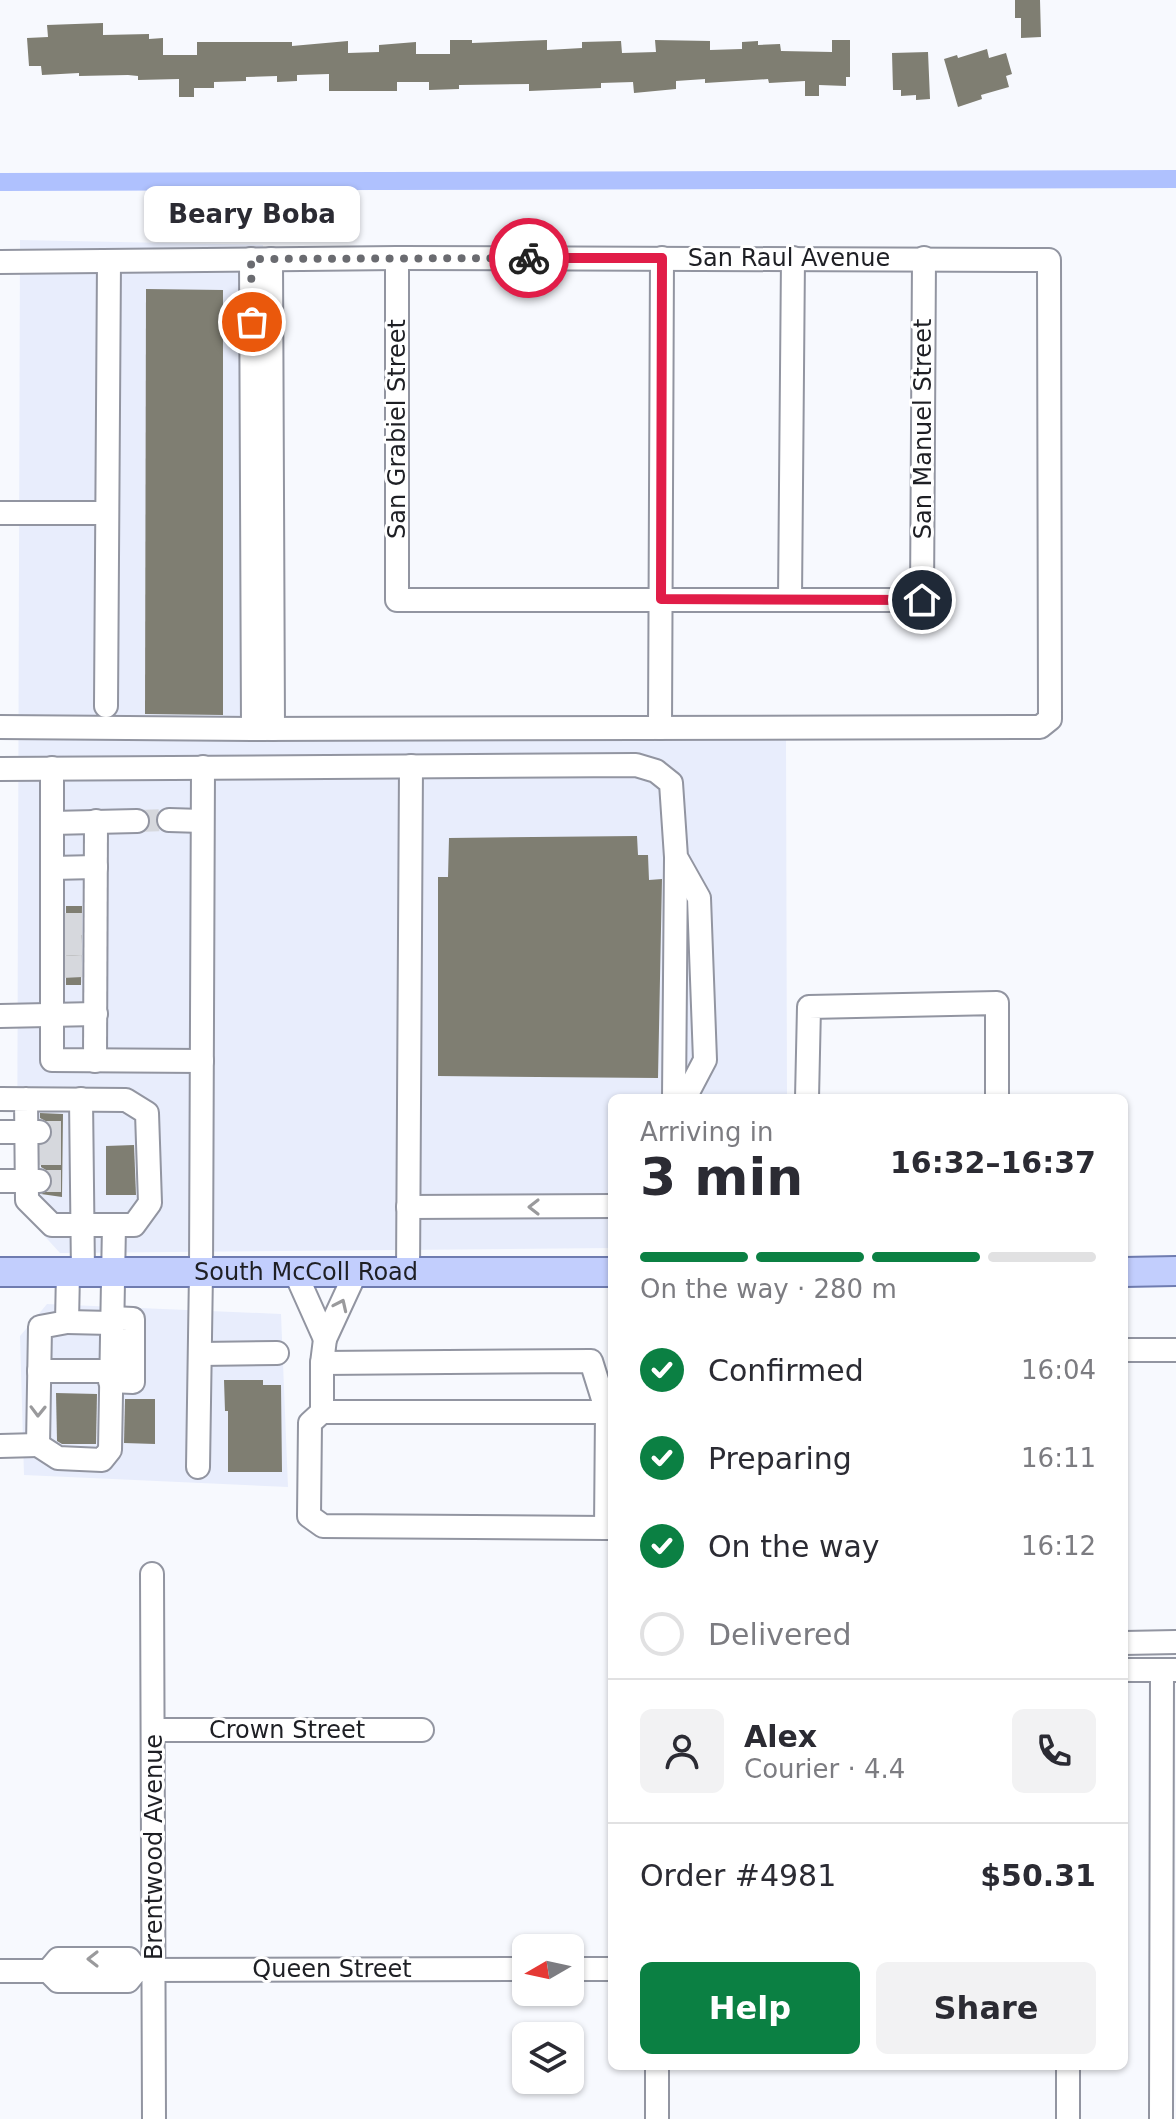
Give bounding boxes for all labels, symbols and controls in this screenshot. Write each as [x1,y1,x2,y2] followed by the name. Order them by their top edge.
[144,186,360,242] callout: Beary Boba
[168,199,336,229] text: Beary Boba
[489,218,569,298] courier
[507,236,551,280] icon: bike
[688,244,890,272] street label: San Raul Avenue
[218,288,286,356] pin
[230,300,274,344] icon: bag
[383,319,411,539] street label: San Grabiel Street
[909,319,937,539] street label: San Manuel Street
[888,566,956,634] pin
[900,578,944,622] icon: home
[640,1117,774,1147] text: Arriving in
[890,1145,1096,1180] text: 16:32–16:37
[640,1147,803,1207] text: 3 min
[527,1198,540,1216] one-way arrow
[194,1258,418,1286] street label: South McColl Road
[640,1274,897,1304] text: On the way · 280 m
[331,1299,347,1314] one-way arrow
[640,1348,684,1392] icon: check
[708,1353,864,1388] text: Confirmed
[1021,1355,1096,1385] text: 16:04
[30,1405,47,1418] one-way arrow
[640,1436,684,1480] icon: check
[708,1441,852,1476] text: Preparing
[1021,1443,1096,1473] text: 16:11
[640,1524,684,1568] icon: check
[708,1529,880,1564] text: On the way
[1021,1531,1096,1561] text: 16:12
[708,1617,852,1652] text: Delivered
[640,1709,724,1793] button: person
[1012,1709,1096,1793] button: phone
[209,1716,365,1744] street label: Crown Street
[744,1719,817,1754] text: Alex
[140,1734,168,1960] street label: Brentwood Avenue
[744,1754,905,1784] text: Courier · 4.4
[640,1858,836,1893] text: Order #4981
[980,1858,1096,1893] text: $50.31
[512,1934,584,2006] north arrow
[512,1934,584,2094] map controls
[86,1950,99,1968] one-way arrow
[252,1955,412,1983] street label: Queen Street
[640,1962,860,2054] button: Help
[876,1962,1096,2054] button: Share
[512,2022,584,2094] button: layers

